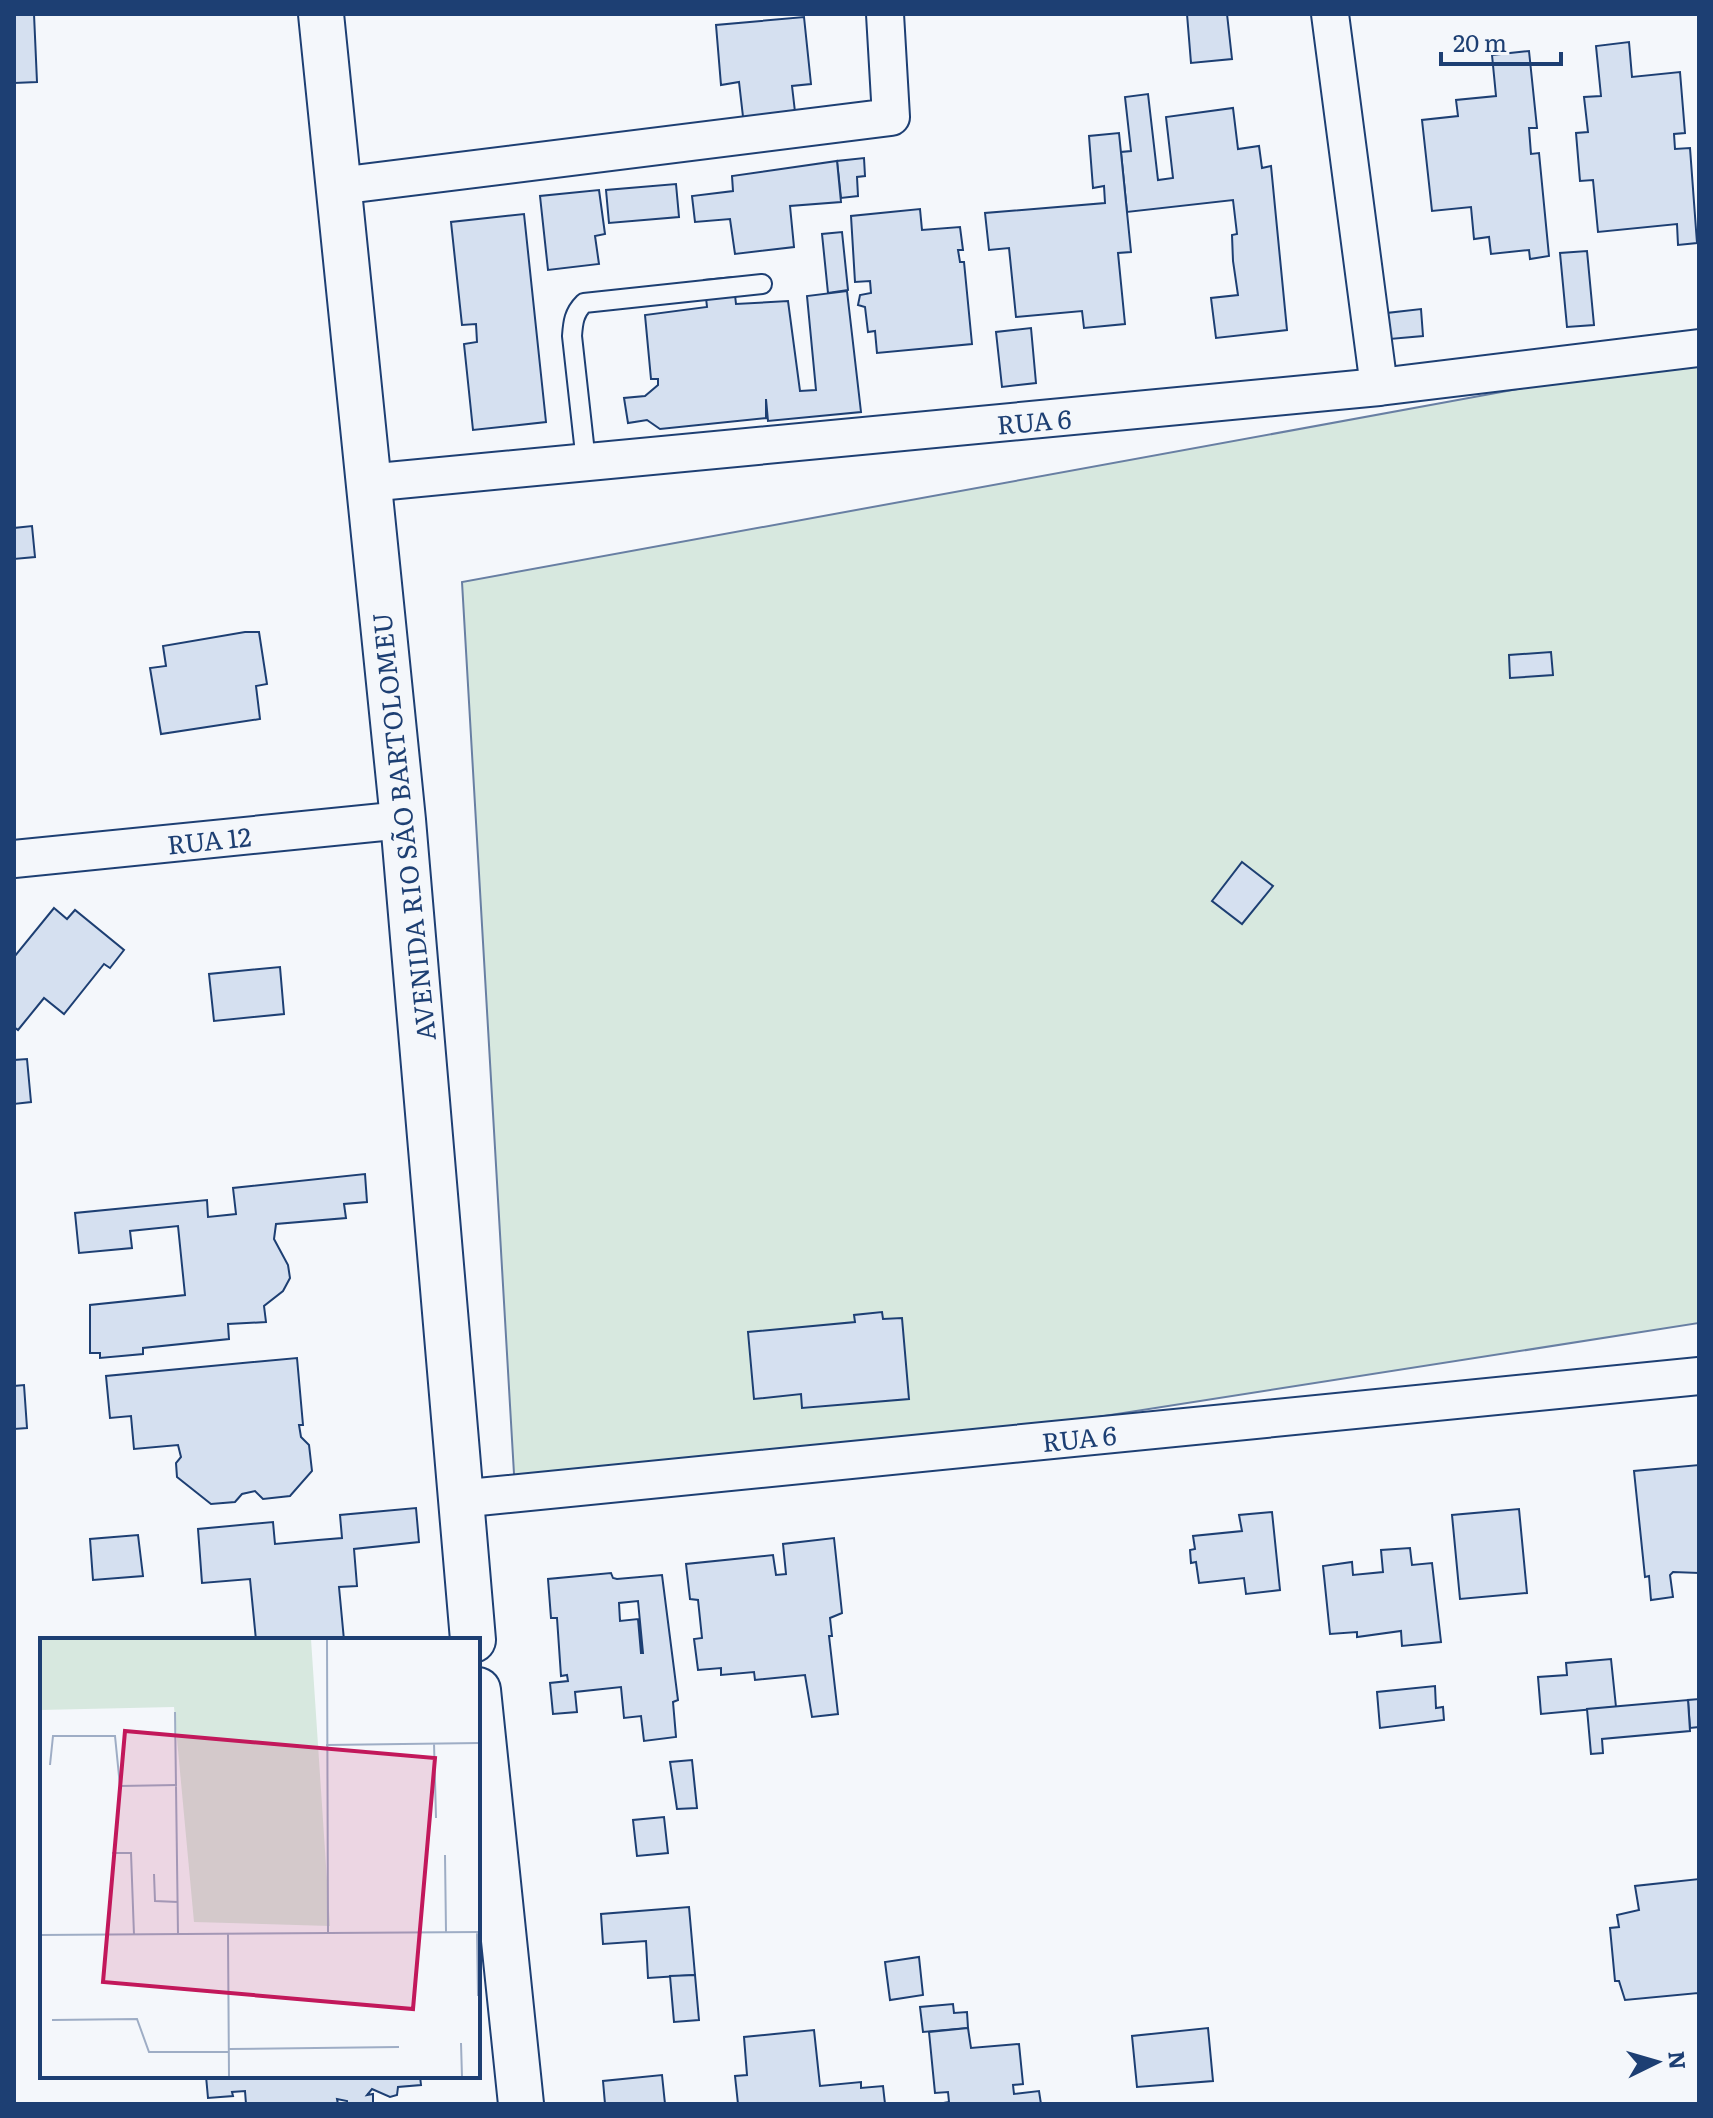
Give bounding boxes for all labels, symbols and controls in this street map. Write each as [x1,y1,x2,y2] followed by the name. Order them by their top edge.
[1441,16,1561,66] scale bar
[1453,24,1507,59] text: 20 m
[995,397,1073,443] street label: RUA 6
[360,611,444,1043] street label: AVENIDA RIO SÃO BARTOLOMEU
[165,815,253,863] street label: RUA 12
[1040,1414,1118,1460] street label: RUA 6
[40,1638,480,2078] inset map
[1617,2022,1697,2102] north arrow
[1661,2049,1696,2071] text: N

